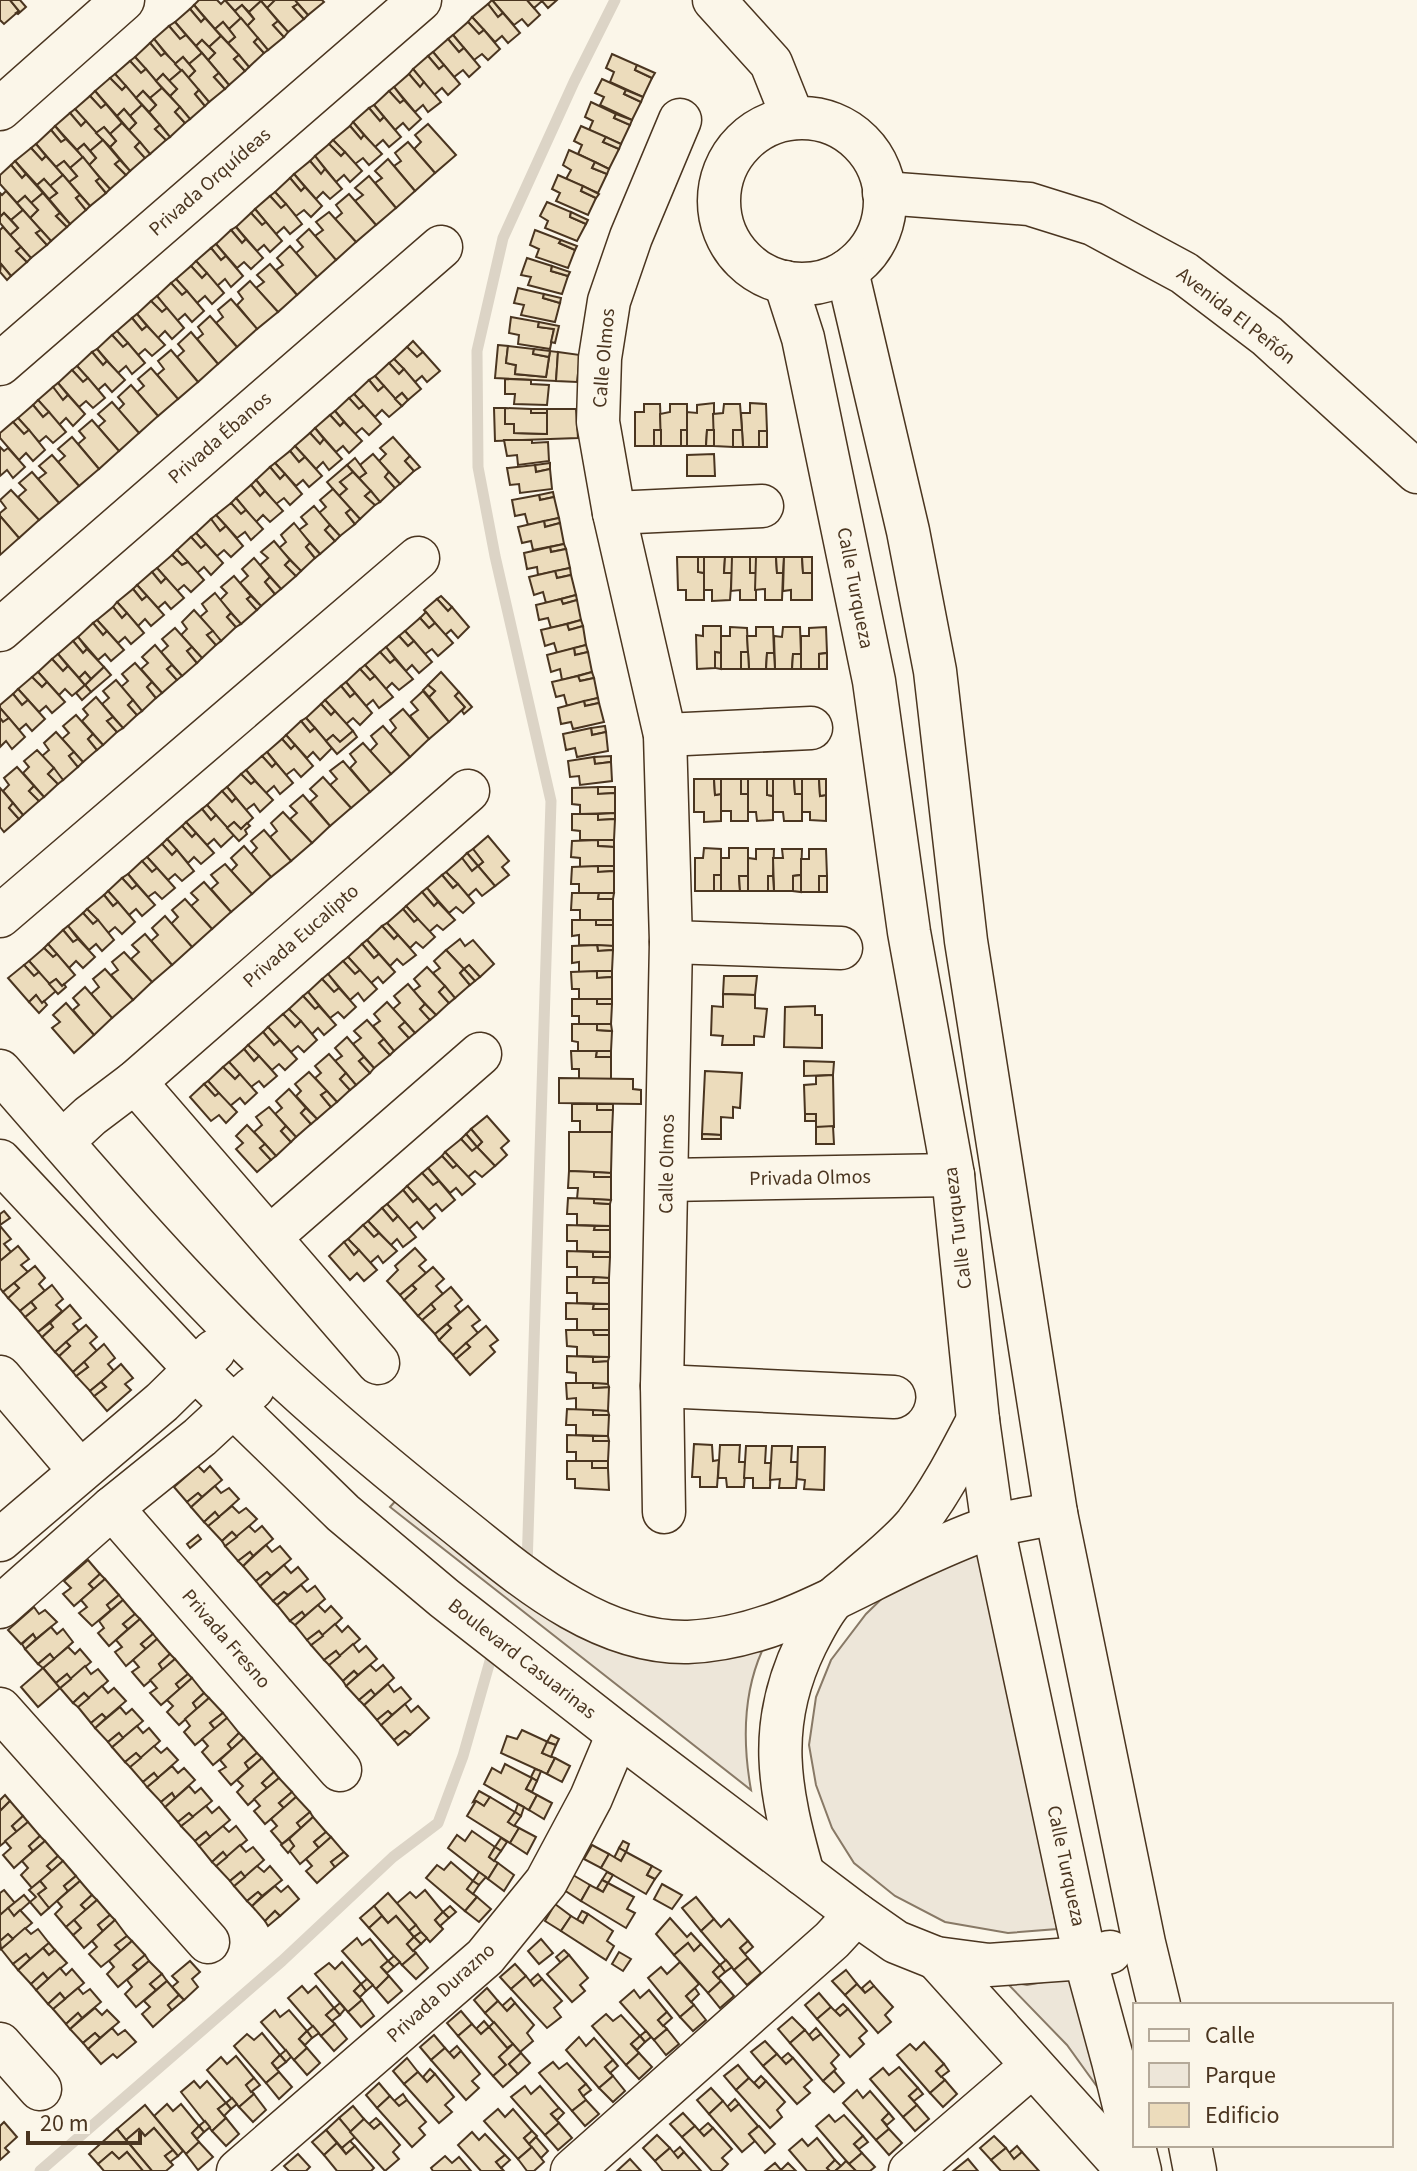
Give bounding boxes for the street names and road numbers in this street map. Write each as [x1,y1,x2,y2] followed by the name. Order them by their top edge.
[143,121,277,243] street label: Privada Orquídeas
[1171,261,1301,371] street label: Avenida El Peñón
[586,307,622,409] street label: Calle Olmos
[162,385,278,491] street label: Privada Ébanos
[830,525,880,651] street label: Calle Turqueza
[237,878,365,994] street label: Privada Eucalipto
[652,1114,682,1214] street label: Calle Olmos
[749,1163,871,1193] street label: Privada Olmos
[937,1165,979,1291] street label: Calle Turqueza
[175,1583,277,1695] street label: Privada Fresno
[442,1592,602,1726] street label: Boulevard Casuarinas
[1040,1803,1092,1929] street label: Calle Turqueza
[381,1937,501,2049] street label: Privada Durazno

